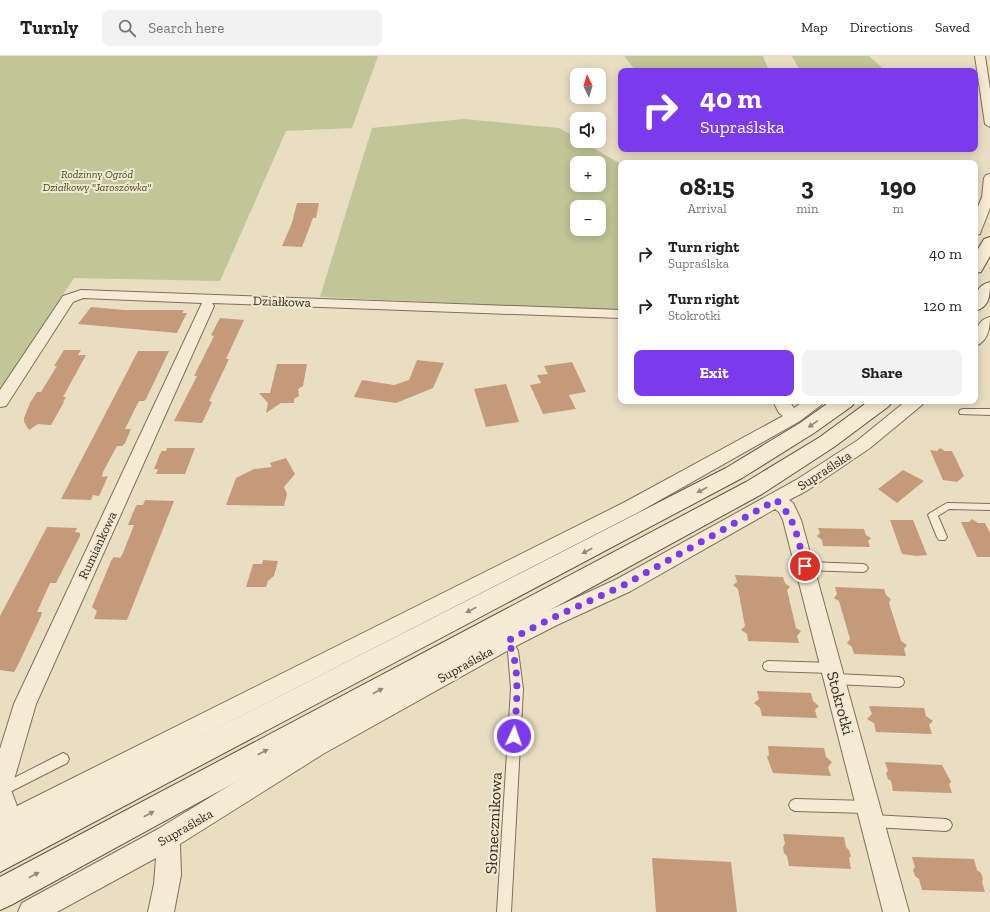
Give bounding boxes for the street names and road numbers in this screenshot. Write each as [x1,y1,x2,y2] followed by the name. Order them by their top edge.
[253,293,312,310] street label: Działkowa
[795,447,855,493] street label: Supraślska
[75,508,120,582] street label: Rumiankowa
[435,643,496,686] street label: Supraślska
[823,669,858,737] street label: Stokrotki
[481,771,506,875] street label: Słonecznikowa
[155,805,216,849] street label: Supraślska

